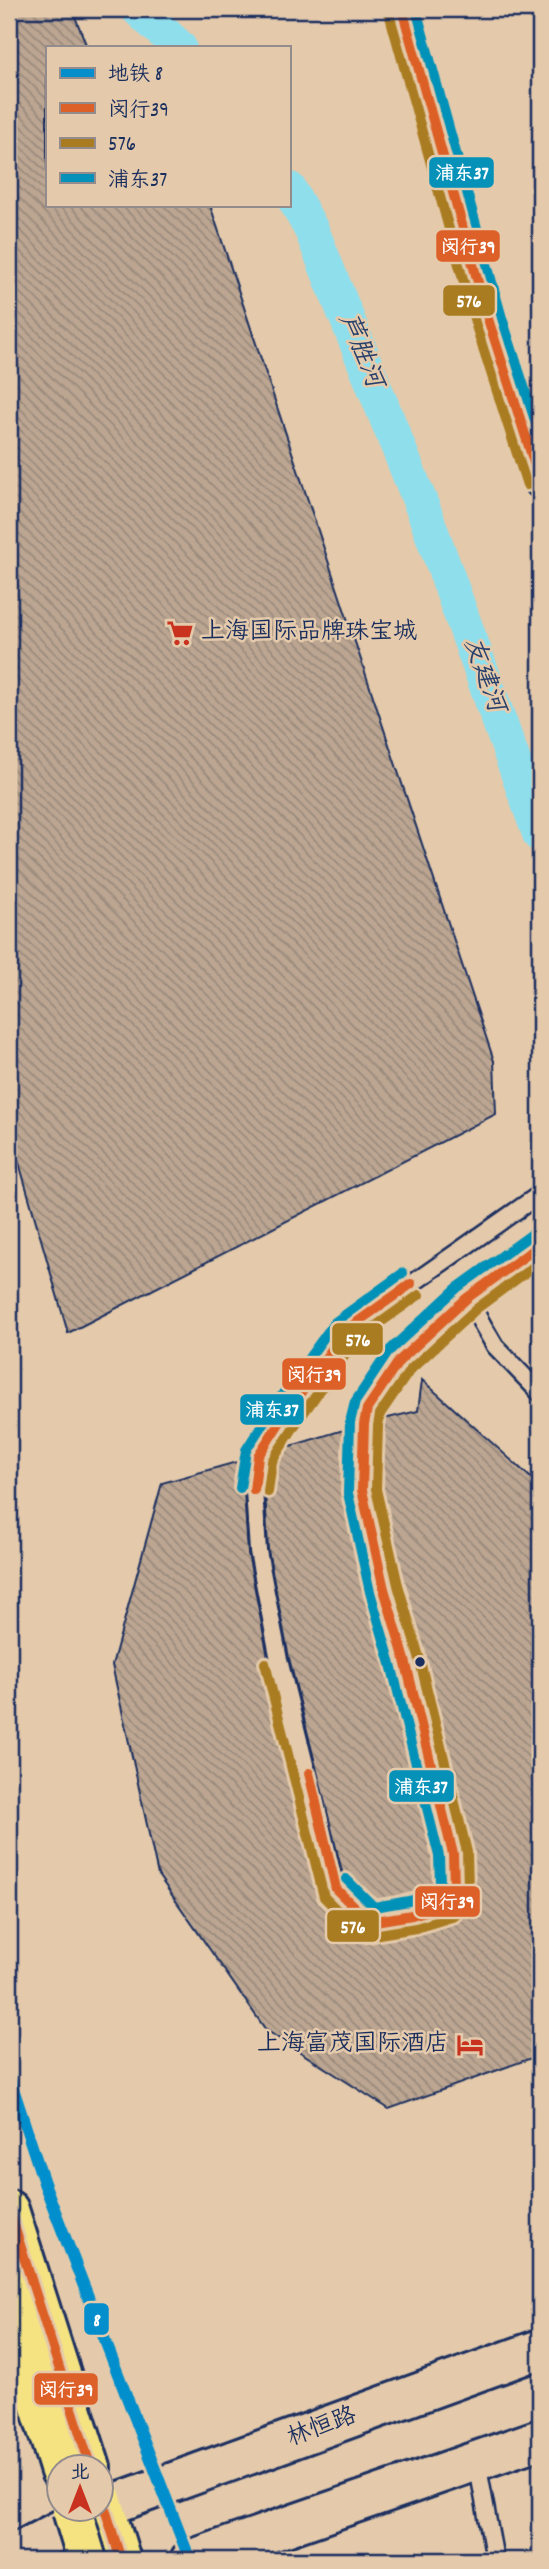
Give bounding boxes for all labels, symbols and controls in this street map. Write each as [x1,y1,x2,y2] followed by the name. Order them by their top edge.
[46,46,290,206] legend
[108,61,163,91] text: 地铁 8
[108,97,169,127] text: 闵行39
[108,131,136,161] text: 576
[428,156,495,189] line badge: 浦东37
[435,162,489,189] text: 浦东37
[108,167,167,197] text: 浦东37
[435,229,501,263] line badge: 闵行39
[440,236,496,263] text: 闵行39
[442,284,496,317] line badge: 576
[456,290,482,317] text: 576
[328,308,393,398] water label: 芦胜河
[201,616,417,650] place label: 上海国际品牌珠宝城
[165,618,195,648] supermarket icon: 上海国际品牌珠宝城
[452,632,515,722] water label: 友建河
[331,1322,384,1356] line badge: 576
[345,1329,371,1356] text: 576
[281,1357,347,1391] line badge: 闵行39
[286,1364,342,1391] text: 闵行39
[239,1393,305,1426] line badge: 浦东37
[245,1399,299,1426] text: 浦东37
[413,1655,427,1669] unlabelled marker
[388,1769,455,1803] line badge: 浦东37
[394,1776,448,1803] text: 浦东37
[414,1885,481,1918] line badge: 闵行39
[419,1891,475,1918] text: 闵行39
[326,1909,380,1943] line badge: 576
[340,1916,366,1943] text: 576
[257,2028,449,2062] place label: 上海富茂国际酒店
[455,2030,485,2060] hotel icon: 上海富茂国际酒店
[83,2302,110,2336] line badge: 8
[93,2309,101,2336] text: 8
[33,2372,99,2406] line badge: 闵行39
[38,2379,94,2406] text: 闵行39
[282,2400,362,2456] street label: 林恒路
[46,2454,116,2524] north arrow
[70,2461,90,2488] text: 北

